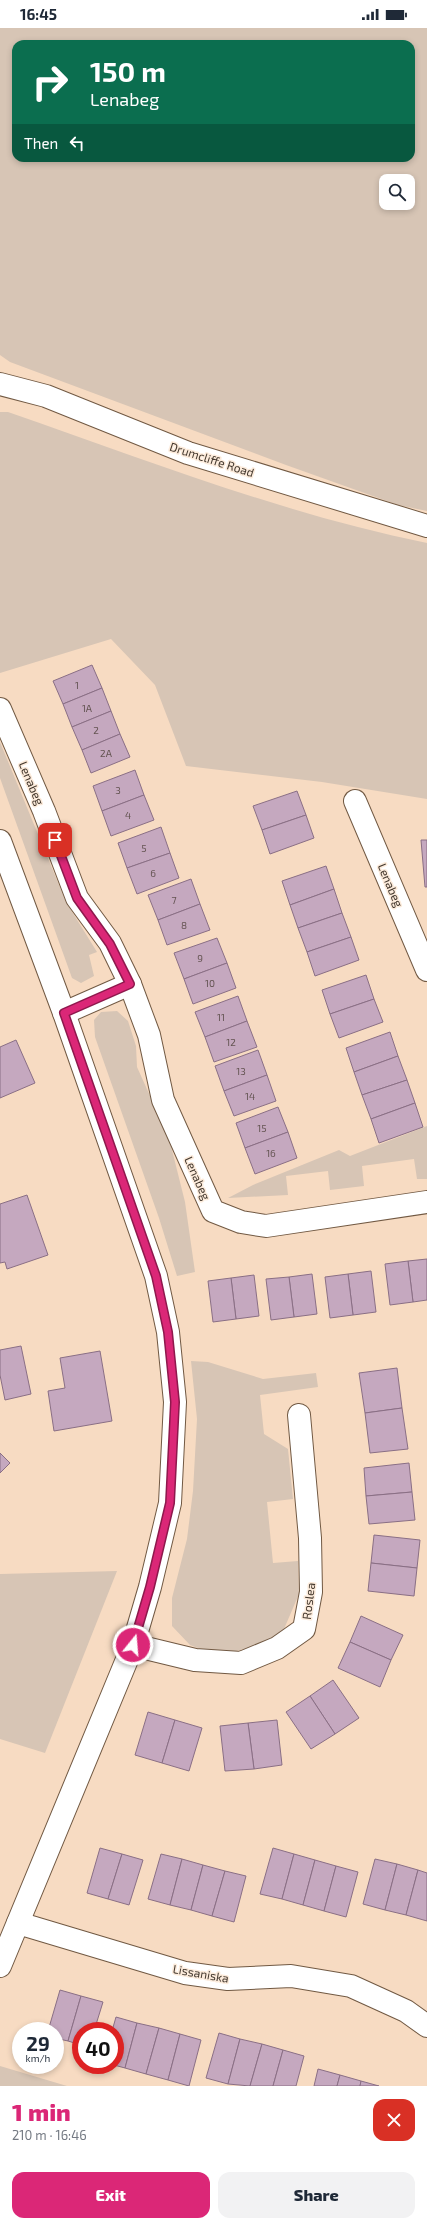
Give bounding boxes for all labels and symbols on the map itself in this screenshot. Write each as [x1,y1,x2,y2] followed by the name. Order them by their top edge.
[168,439,256,479] street label: Drumcliffe Road
[75,679,79,691] house number: 1
[82,702,93,714] house number: 1A
[93,724,99,736] house number: 2
[100,747,113,759] house number: 2A
[17,759,48,807] street label: Lenabeg
[115,784,121,796] house number: 3
[125,809,131,821] house number: 4
[38,823,72,857] pin
[141,842,147,854] house number: 5
[376,861,407,909] street label: Lenabeg
[150,867,156,879] house number: 6
[171,894,177,906] house number: 7
[181,919,187,931] house number: 8
[197,952,203,964] house number: 9
[205,977,215,989] house number: 10
[217,1011,225,1023] house number: 11
[226,1036,236,1048] house number: 12
[236,1065,246,1077] house number: 13
[245,1090,255,1102] house number: 14
[257,1122,267,1134] house number: 15
[266,1147,276,1159] house number: 16
[182,1154,214,1202] street label: Lenabeg
[299,1582,317,1620] street label: Roslea
[112,1624,154,1666] position arrow
[172,1961,230,1985] street label: Lissaniska
[72,2022,124,2074] speed limit sign: 40

